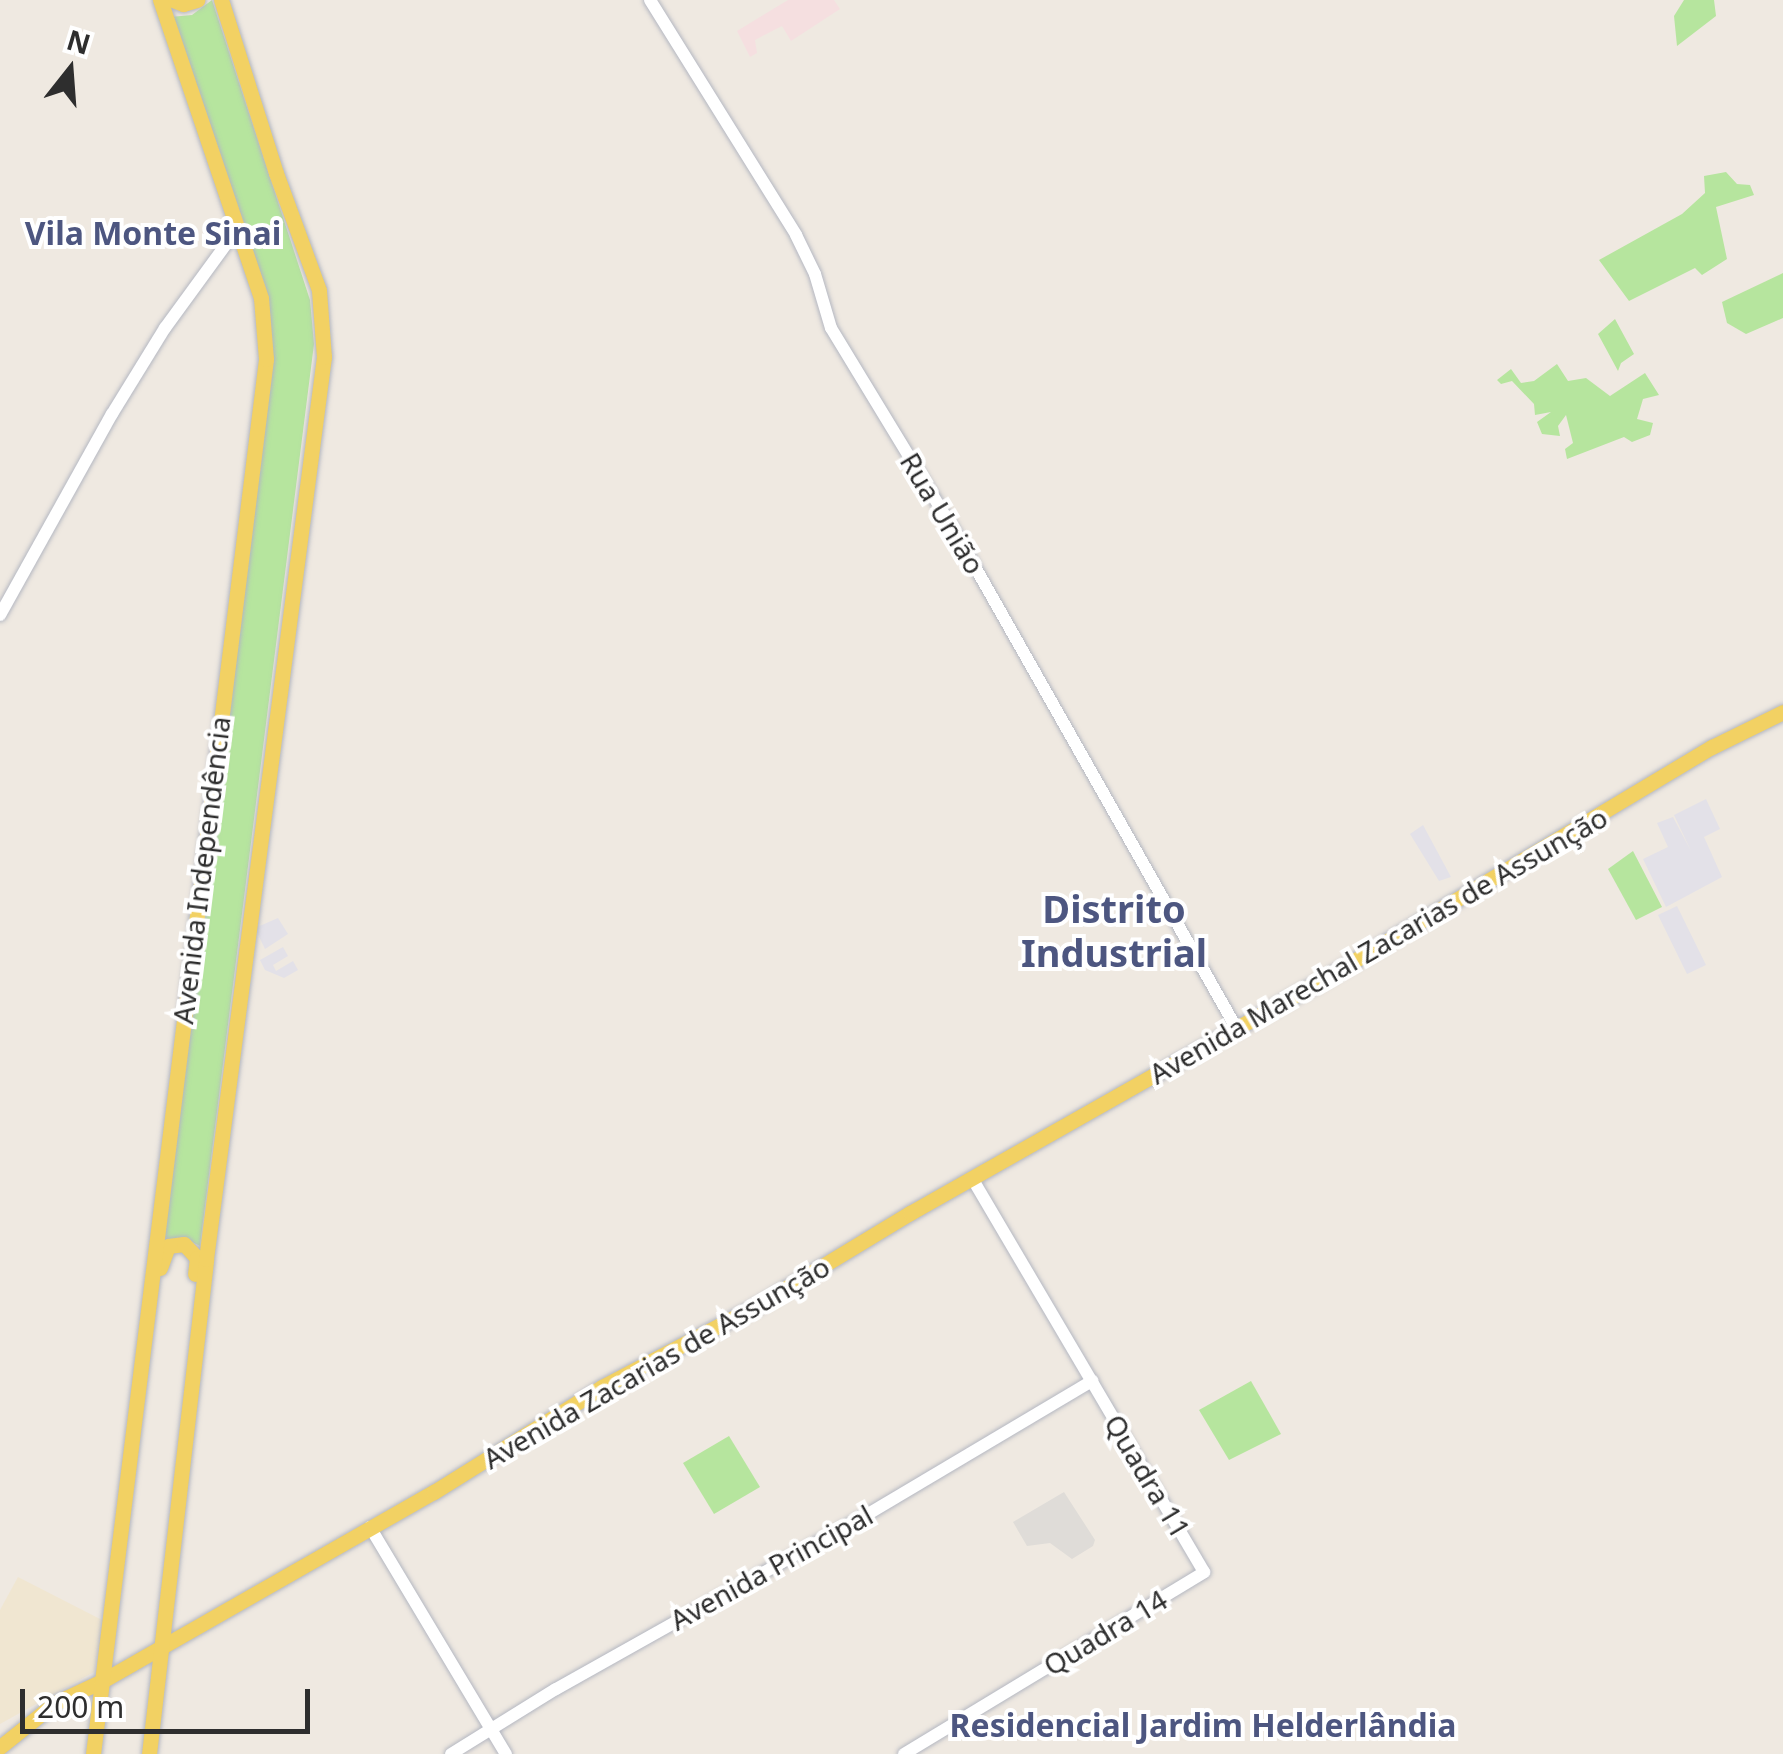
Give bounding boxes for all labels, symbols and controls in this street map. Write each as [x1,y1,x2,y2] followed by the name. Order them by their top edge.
[20,20,120,120] north arrow
[62,20,95,63] text: N
[25,214,281,252] district label: Vila Monte Sinai
[894,446,992,580] street label: Rua União
[165,714,237,1026] street label: Avenida Independência
[1143,800,1613,1090] street label: Avenida Marechal Zacarias de Assunção
[1021,886,1207,976] district label: Distrito Industrial
[477,1249,835,1475] street label: Avenida Zacarias de Assunção
[1098,1408,1198,1544] street label: Quadra 11
[664,1497,878,1637] street label: Avenida Principal
[1037,1582,1173,1682] street label: Quadra 14
[25,1669,315,1731] scale bar
[37,1686,124,1727] text: 200 m
[950,1706,1456,1744] district label: Residencial Jardim Helderlândia

